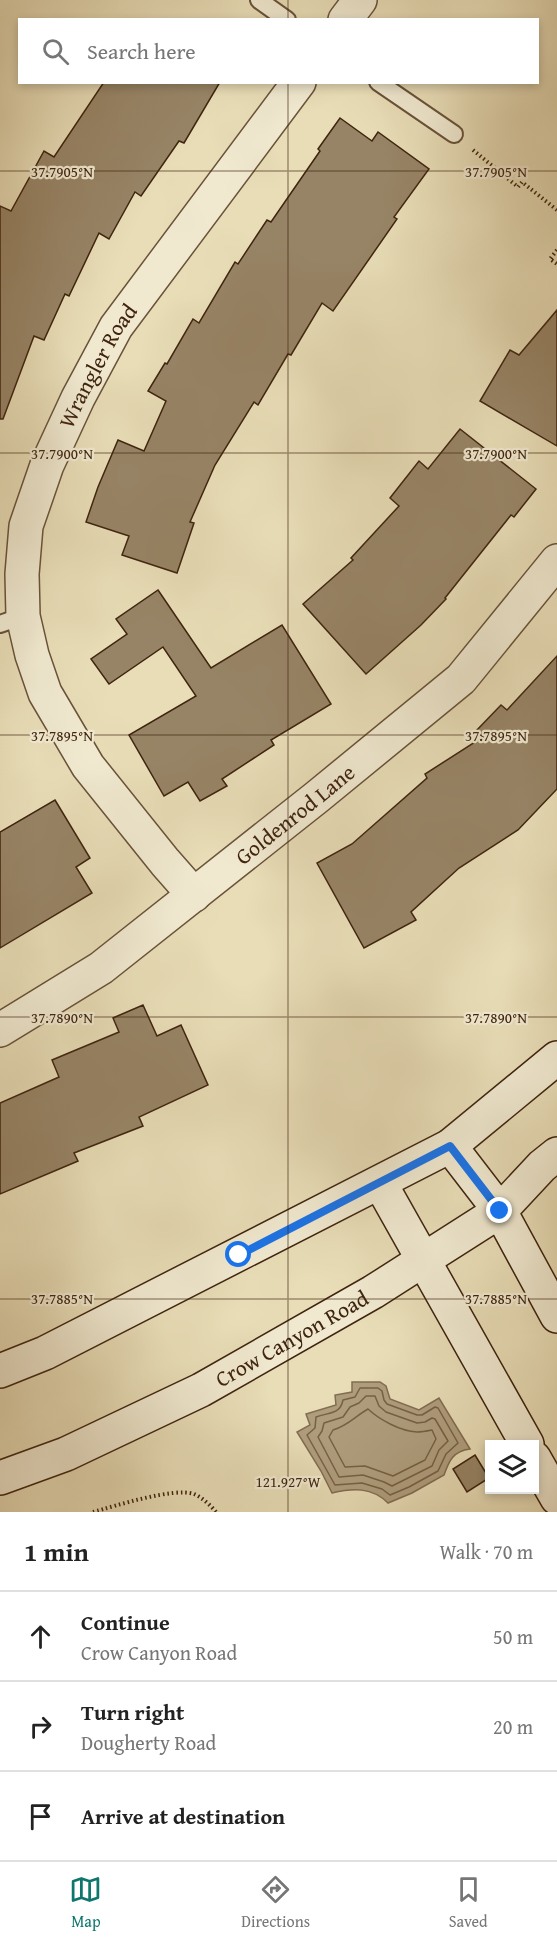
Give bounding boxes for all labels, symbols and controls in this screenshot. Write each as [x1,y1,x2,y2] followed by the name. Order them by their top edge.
[18,18,539,84] search box
[39,35,72,68] icon: search
[87,35,196,67] text: Search here
[31,161,93,182] text: 37.7905°N
[465,161,527,182] text: 37.7905°N
[50,296,144,433] street label: Wrangler Road
[31,443,93,464] text: 37.7900°N
[465,443,527,464] text: 37.7900°N
[31,725,93,746] text: 37.7895°N
[465,725,527,746] text: 37.7895°N
[228,756,362,872] street label: Goldenrod Lane
[31,1007,93,1028] text: 37.7890°N
[465,1007,527,1028] text: 37.7890°N
[486,1197,512,1223] route end
[225,1241,251,1267] route start
[209,1282,374,1395] street label: Crow Canyon Road
[31,1288,93,1309] text: 37.7885°N
[465,1288,527,1309] text: 37.7885°N
[485,1440,539,1494] map controls
[485,1440,539,1494] button: layers
[255,1471,321,1492] text: 121.927°W
[24,1532,89,1571] text: 1 min
[439,1537,533,1566] text: Walk · 70 m
[81,1606,170,1638] text: Continue
[24,1620,57,1653] icon: ahead
[493,1622,533,1651] text: 50 m
[81,1638,237,1667] text: Crow Canyon Road
[81,1696,184,1728] text: Turn right
[24,1710,57,1743] icon: right
[493,1712,533,1741] text: 20 m
[81,1728,216,1757] text: Dougherty Road
[24,1800,57,1833] icon: arrive
[81,1800,285,1832] text: Arrive at destination
[69,1873,102,1933] tab: Map
[241,1873,310,1933] tab: Directions
[449,1873,488,1933] tab: Saved

